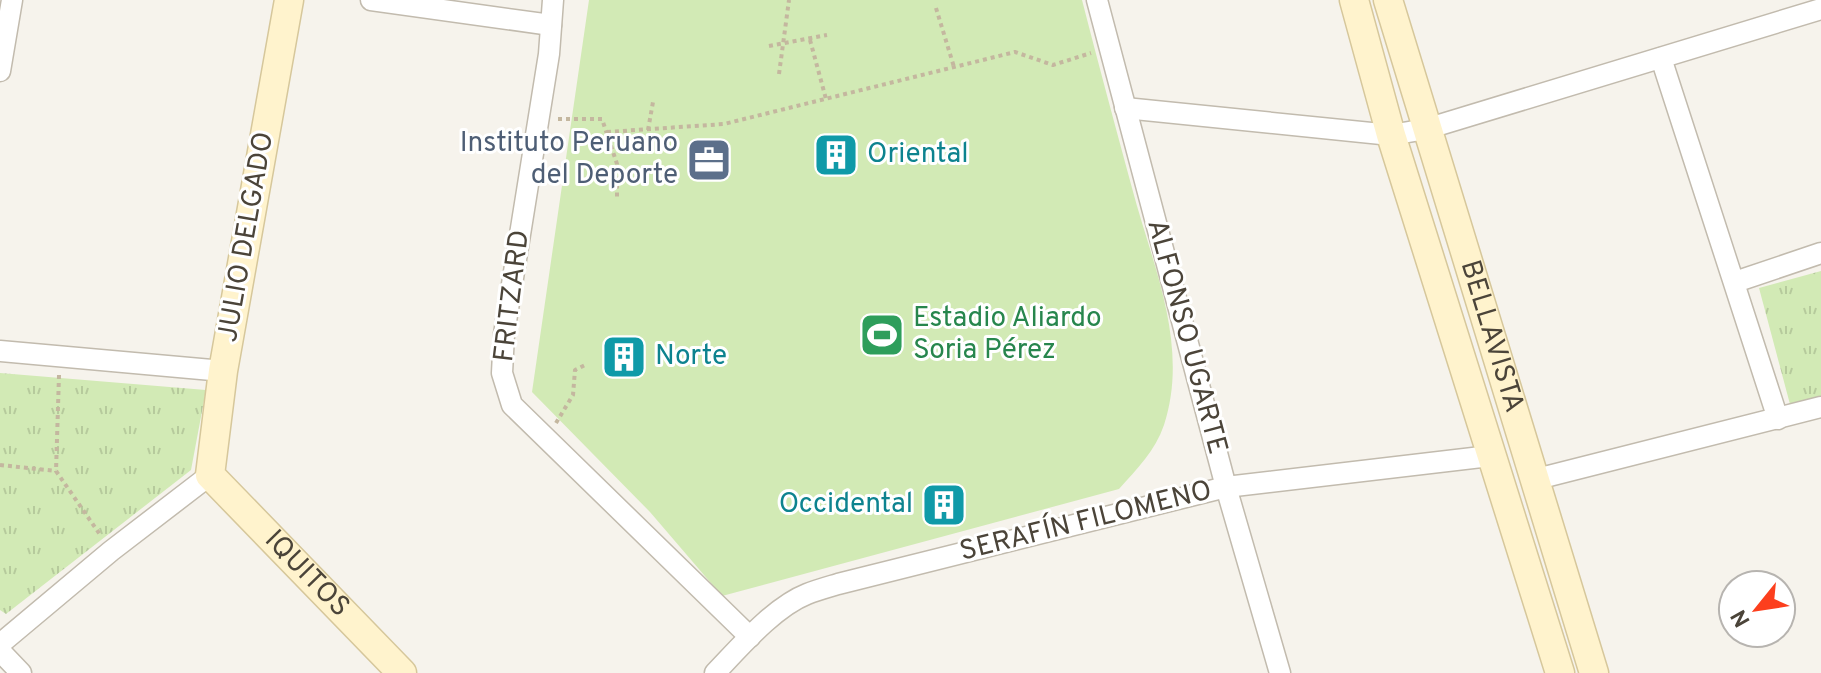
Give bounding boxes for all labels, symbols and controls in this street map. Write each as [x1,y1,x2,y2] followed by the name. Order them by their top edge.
[460,126,678,194] place label: Instituto Peruano del Deporte
[211,129,283,345] street label: JULIO DELGADO
[812,131,860,179] building icon: Oriental
[685,136,733,184] office icon: Instituto Peruano del Deporte
[867,137,968,173] place label: Oriental
[1137,216,1235,458] street label: ALFONSO UGARTE
[487,228,539,364] street label: FRITZARD
[1451,256,1531,417] street label: BELLAVISTA
[913,301,1102,369] place label: Estadio Aliardo Soria Pérez
[858,311,906,359] sports icon: Estadio Aliardo Soria Pérez
[600,333,648,381] building icon: Norte
[655,339,727,375] place label: Norte
[956,471,1216,571] street label: SERAFÍN FILOMENO
[920,481,968,529] building icon: Occidental
[779,487,913,523] place label: Occidental
[256,523,357,626] street label: IQUITOS
[1717,569,1797,649] north arrow
[1726,604,1757,631] text: N

